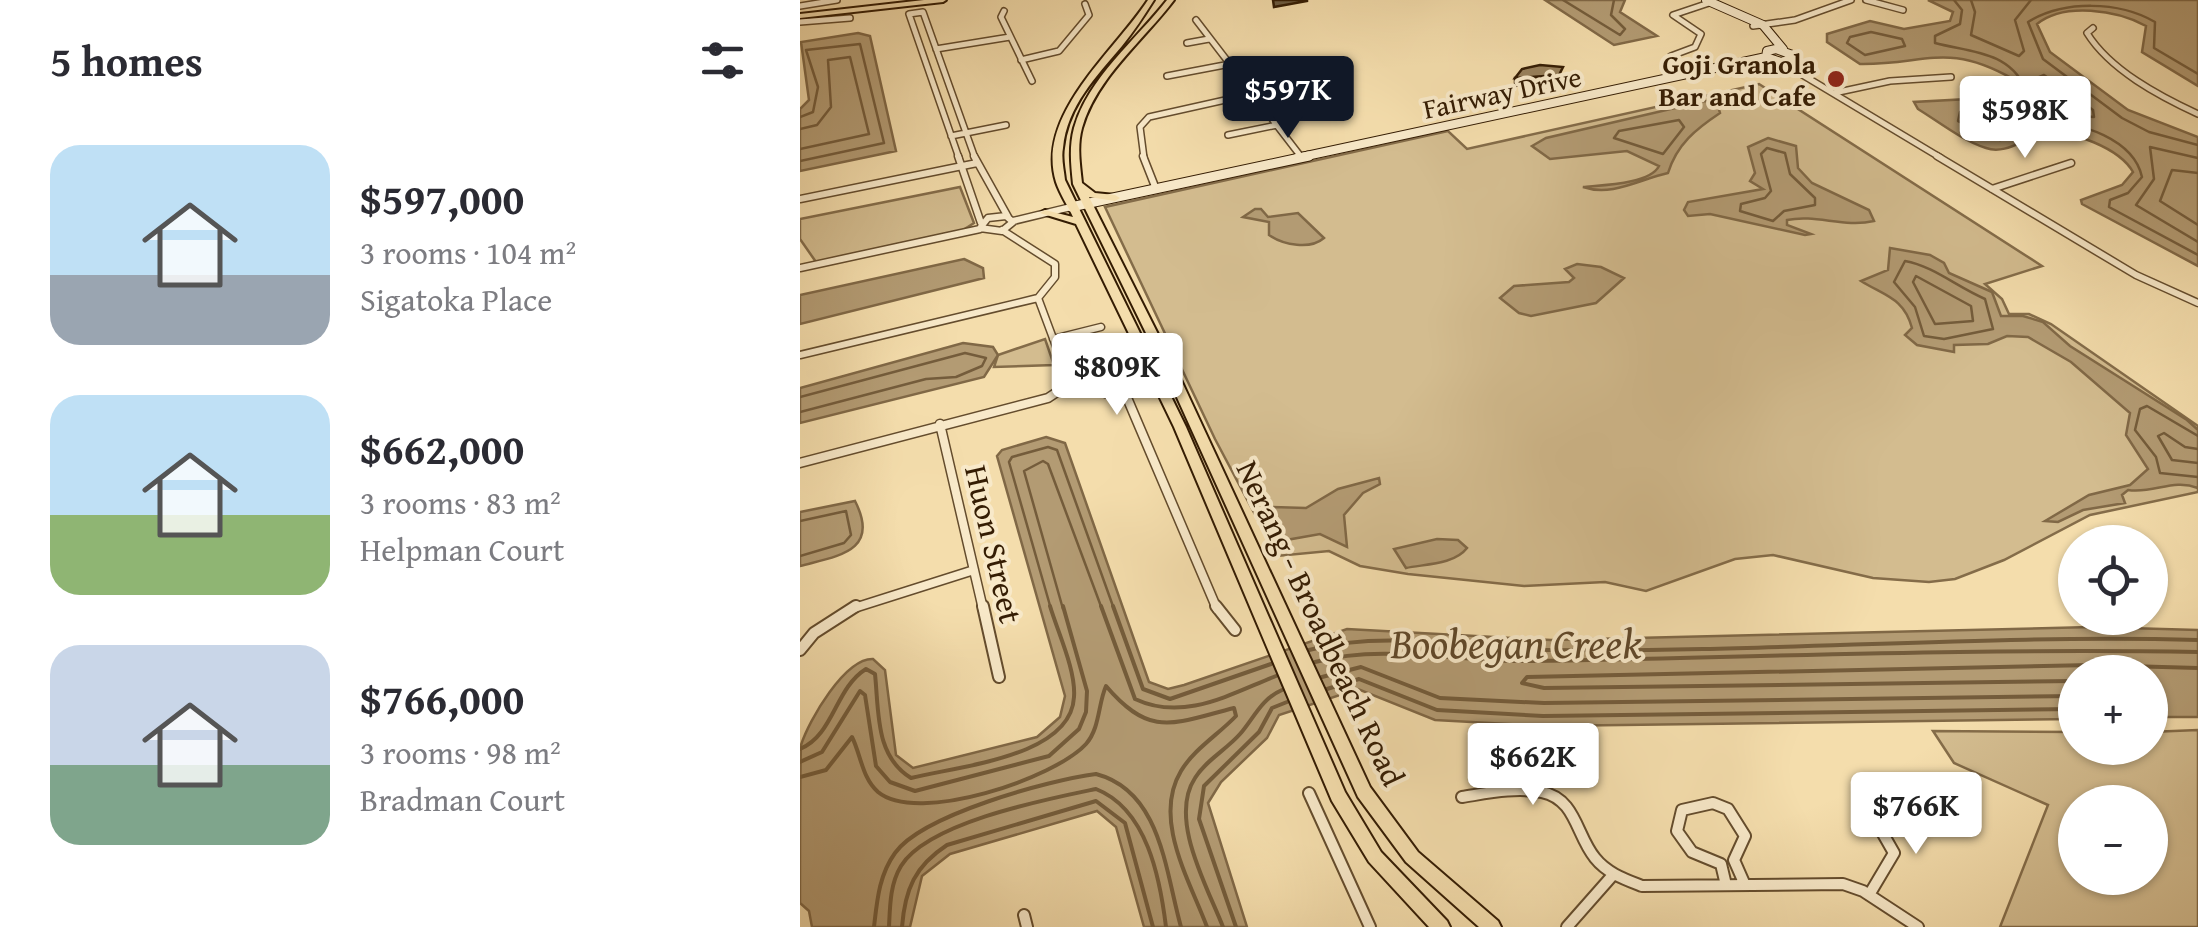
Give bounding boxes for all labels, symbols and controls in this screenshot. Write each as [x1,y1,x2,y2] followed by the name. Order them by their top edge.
[50,30,203,91] text: 5 homes
[695,33,750,88] icon: filters
[1658,43,1817,116] place label: Goji Granola Bar and Cafe
[1419,55,1585,129] street label: Fairway Drive
[1218,56,1358,141] pin: $597K
[1245,65,1331,112] text: $597K
[1825,68,1847,90] marker: Goji Granola Bar and Cafe
[1955,76,2095,161] pin: $598K
[1982,85,2068,132] text: $598K
[360,168,524,229] text: $597,000
[130,185,250,305] icon: home
[360,229,576,276] text: 3 rooms · 104 m²
[360,276,552,323] text: Sigatoka Place
[1047,333,1187,418] pin: $809K
[1074,342,1160,389] text: $809K
[360,418,524,479] text: $662,000
[130,435,250,555] icon: home
[1225,452,1417,794] street label: Nerang - Broadbeach Road
[953,460,1035,628] street label: Huon Street
[360,479,561,526] text: 3 rooms · 83 m²
[2058,525,2168,895] map controls
[2058,525,2168,635] button: locate
[360,526,564,573] text: Helpman Court
[1390,612,1642,673] water label: Boobegan Creek
[2058,655,2168,765] button: +
[360,668,524,729] text: $766,000
[130,685,250,805] icon: home
[1463,723,1603,808] pin: $662K
[360,729,561,776] text: 3 rooms · 98 m²
[1490,732,1576,779] text: $662K
[1846,772,1986,857] pin: $766K
[360,776,565,823] text: Bradman Court
[1873,781,1959,828] text: $766K
[2058,785,2168,895] button: −

